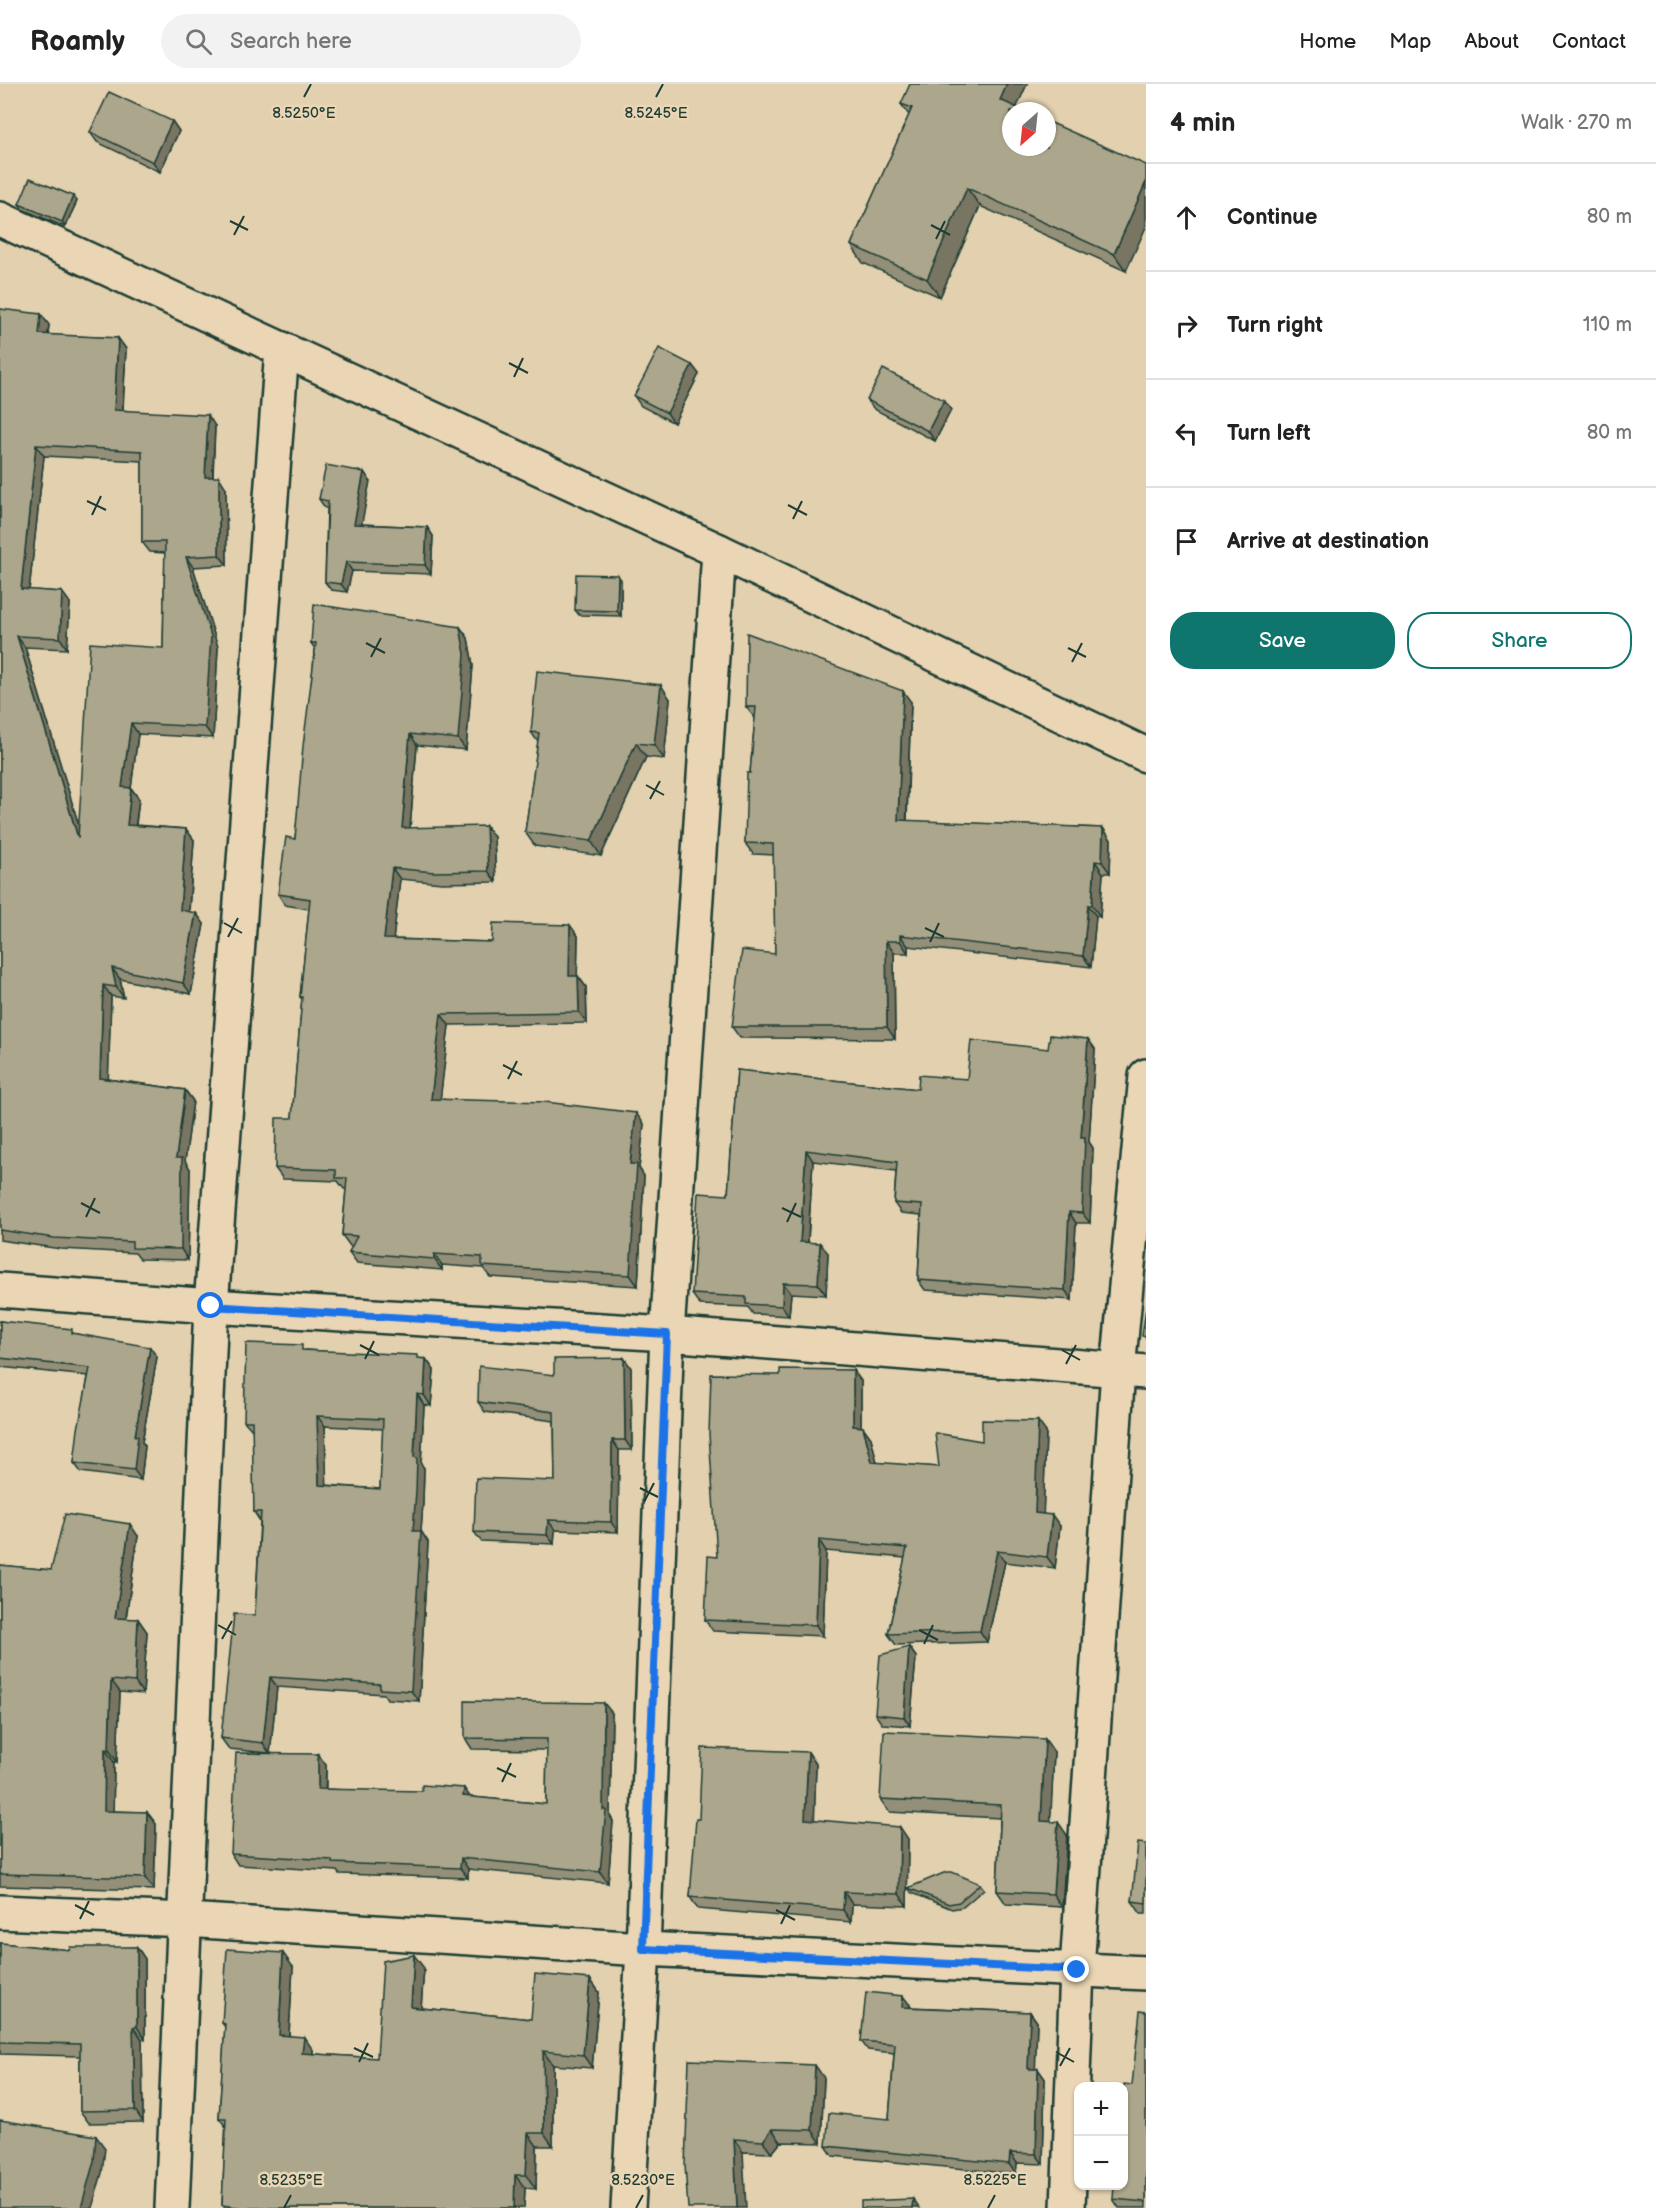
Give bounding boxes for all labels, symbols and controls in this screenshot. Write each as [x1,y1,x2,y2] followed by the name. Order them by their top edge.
[161,14,581,68] search box
[30,25,125,58] text: Roamly
[182,25,215,58] icon: search
[230,28,352,55] text: Search here
[1299,29,1356,54] text: Home
[1389,29,1431,54] text: Map
[1464,29,1519,54] text: About
[1552,29,1626,54] text: Contact
[1002,102,1056,156] north arrow
[272,104,336,123] text: 8.5250°E
[624,104,688,123] text: 8.5245°E
[1170,108,1235,139] text: 4 min
[1521,111,1632,135] text: Walk · 270 m
[1170,201,1203,234] icon: ahead
[1227,204,1317,231] text: Continue
[1587,205,1632,229] text: 80 m
[1170,309,1203,342] icon: right
[1227,312,1323,339] text: Turn right
[1583,313,1632,337] text: 110 m
[1170,417,1203,450] icon: left
[1227,420,1311,447] text: Turn left
[1587,421,1632,445] text: 80 m
[1170,525,1203,558] icon: arrive
[1227,528,1429,555] text: Arrive at destination
[1170,612,1395,669] button: Save
[1407,612,1632,669] button: Share
[197,1292,223,1318] route start
[1063,1956,1089,1982] route end
[1074,2082,1128,2190] map controls
[1074,2082,1128,2136] button: +
[1074,2136,1128,2190] button: −
[259,2171,323,2190] text: 8.5235°E
[611,2171,675,2190] text: 8.5230°E
[963,2171,1027,2190] text: 8.5225°E

